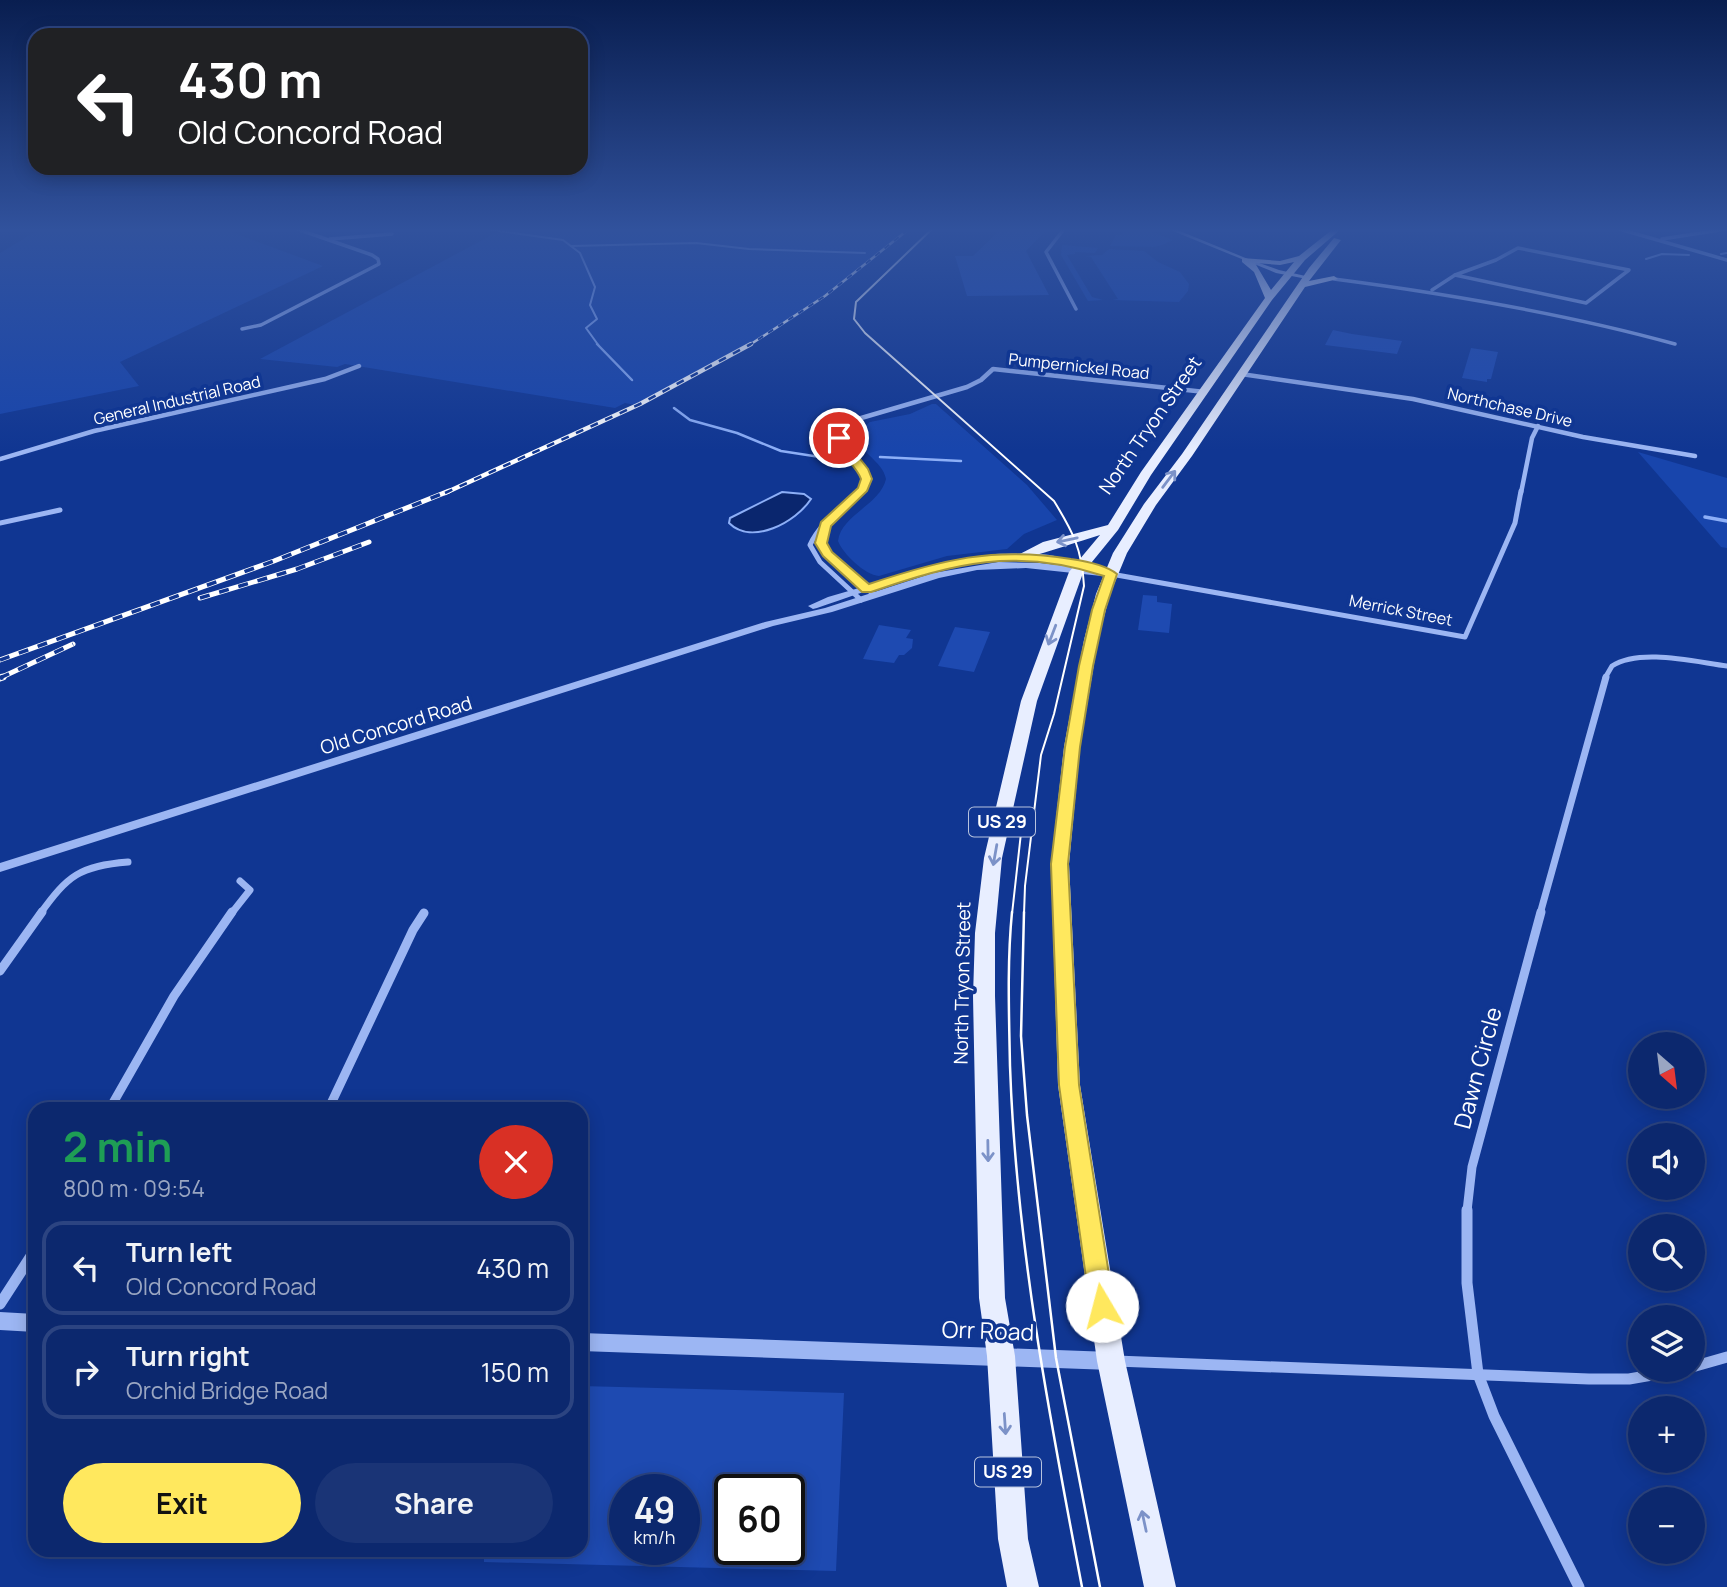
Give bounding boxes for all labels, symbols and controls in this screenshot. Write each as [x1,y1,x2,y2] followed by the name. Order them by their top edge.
[178,46,322,113] text: 430 m
[63,56,154,147] icon: left
[178,110,443,154] text: Old Concord Road
[1008,348,1150,384] street label: Pumpernickel Road
[1093,351,1207,499] street label: North Tryon Street
[91,370,263,430] street label: General Industrial Road
[1445,382,1575,432] street label: Northchase Drive
[809,408,869,468] pin
[820,419,858,457] icon: arrive
[1162,470,1177,489] one-way arrow
[1057,535,1079,548] one-way arrow
[1347,589,1455,631] street label: Merrick Street
[1044,624,1057,646] one-way arrow
[317,690,475,760] street label: Old Concord Road
[969,808,1035,836] road number: US 29
[987,843,1001,866] one-way arrow
[948,901,976,1065] street label: North Tryon Street
[1445,1003,1509,1132] street label: Dawn Circle
[1628,1032,1704,1110] north arrow
[1628,1032,1705,1564] map controls
[63,1117,172,1175] text: 2 min
[1628,1123,1705,1200] button: sound
[479,1125,553,1199] button: close
[982,1139,995,1162] one-way arrow
[63,1172,205,1204] text: 800 m · 09:54
[1628,1214,1705,1291] button: search
[126,1234,233,1270] text: Turn left
[67,1249,105,1287] icon: left
[476,1250,549,1286] text: 430 m
[1065,1269,1139,1343] position arrow
[126,1270,317,1302] text: Old Concord Road
[1628,1305,1705,1382] button: layers
[941,1312,1035,1348] street label: Orr Road
[126,1338,250,1374] text: Turn right
[67,1353,105,1391] icon: right
[481,1354,549,1390] text: 150 m
[126,1374,328,1406] text: Orchid Bridge Road
[1628,1396,1705,1473] button: +
[999,1412,1012,1435] one-way arrow
[975,1457,1041,1486] road number: US 29
[63,1463,301,1543] button: Exit
[315,1463,553,1543] button: Share
[714,1474,805,1565] speed limit sign: 60
[633,1486,676,1534] text: 49
[1628,1487,1705,1564] button: −
[1137,1510,1150,1532] one-way arrow
[634,1525,675,1549] text: km/h

